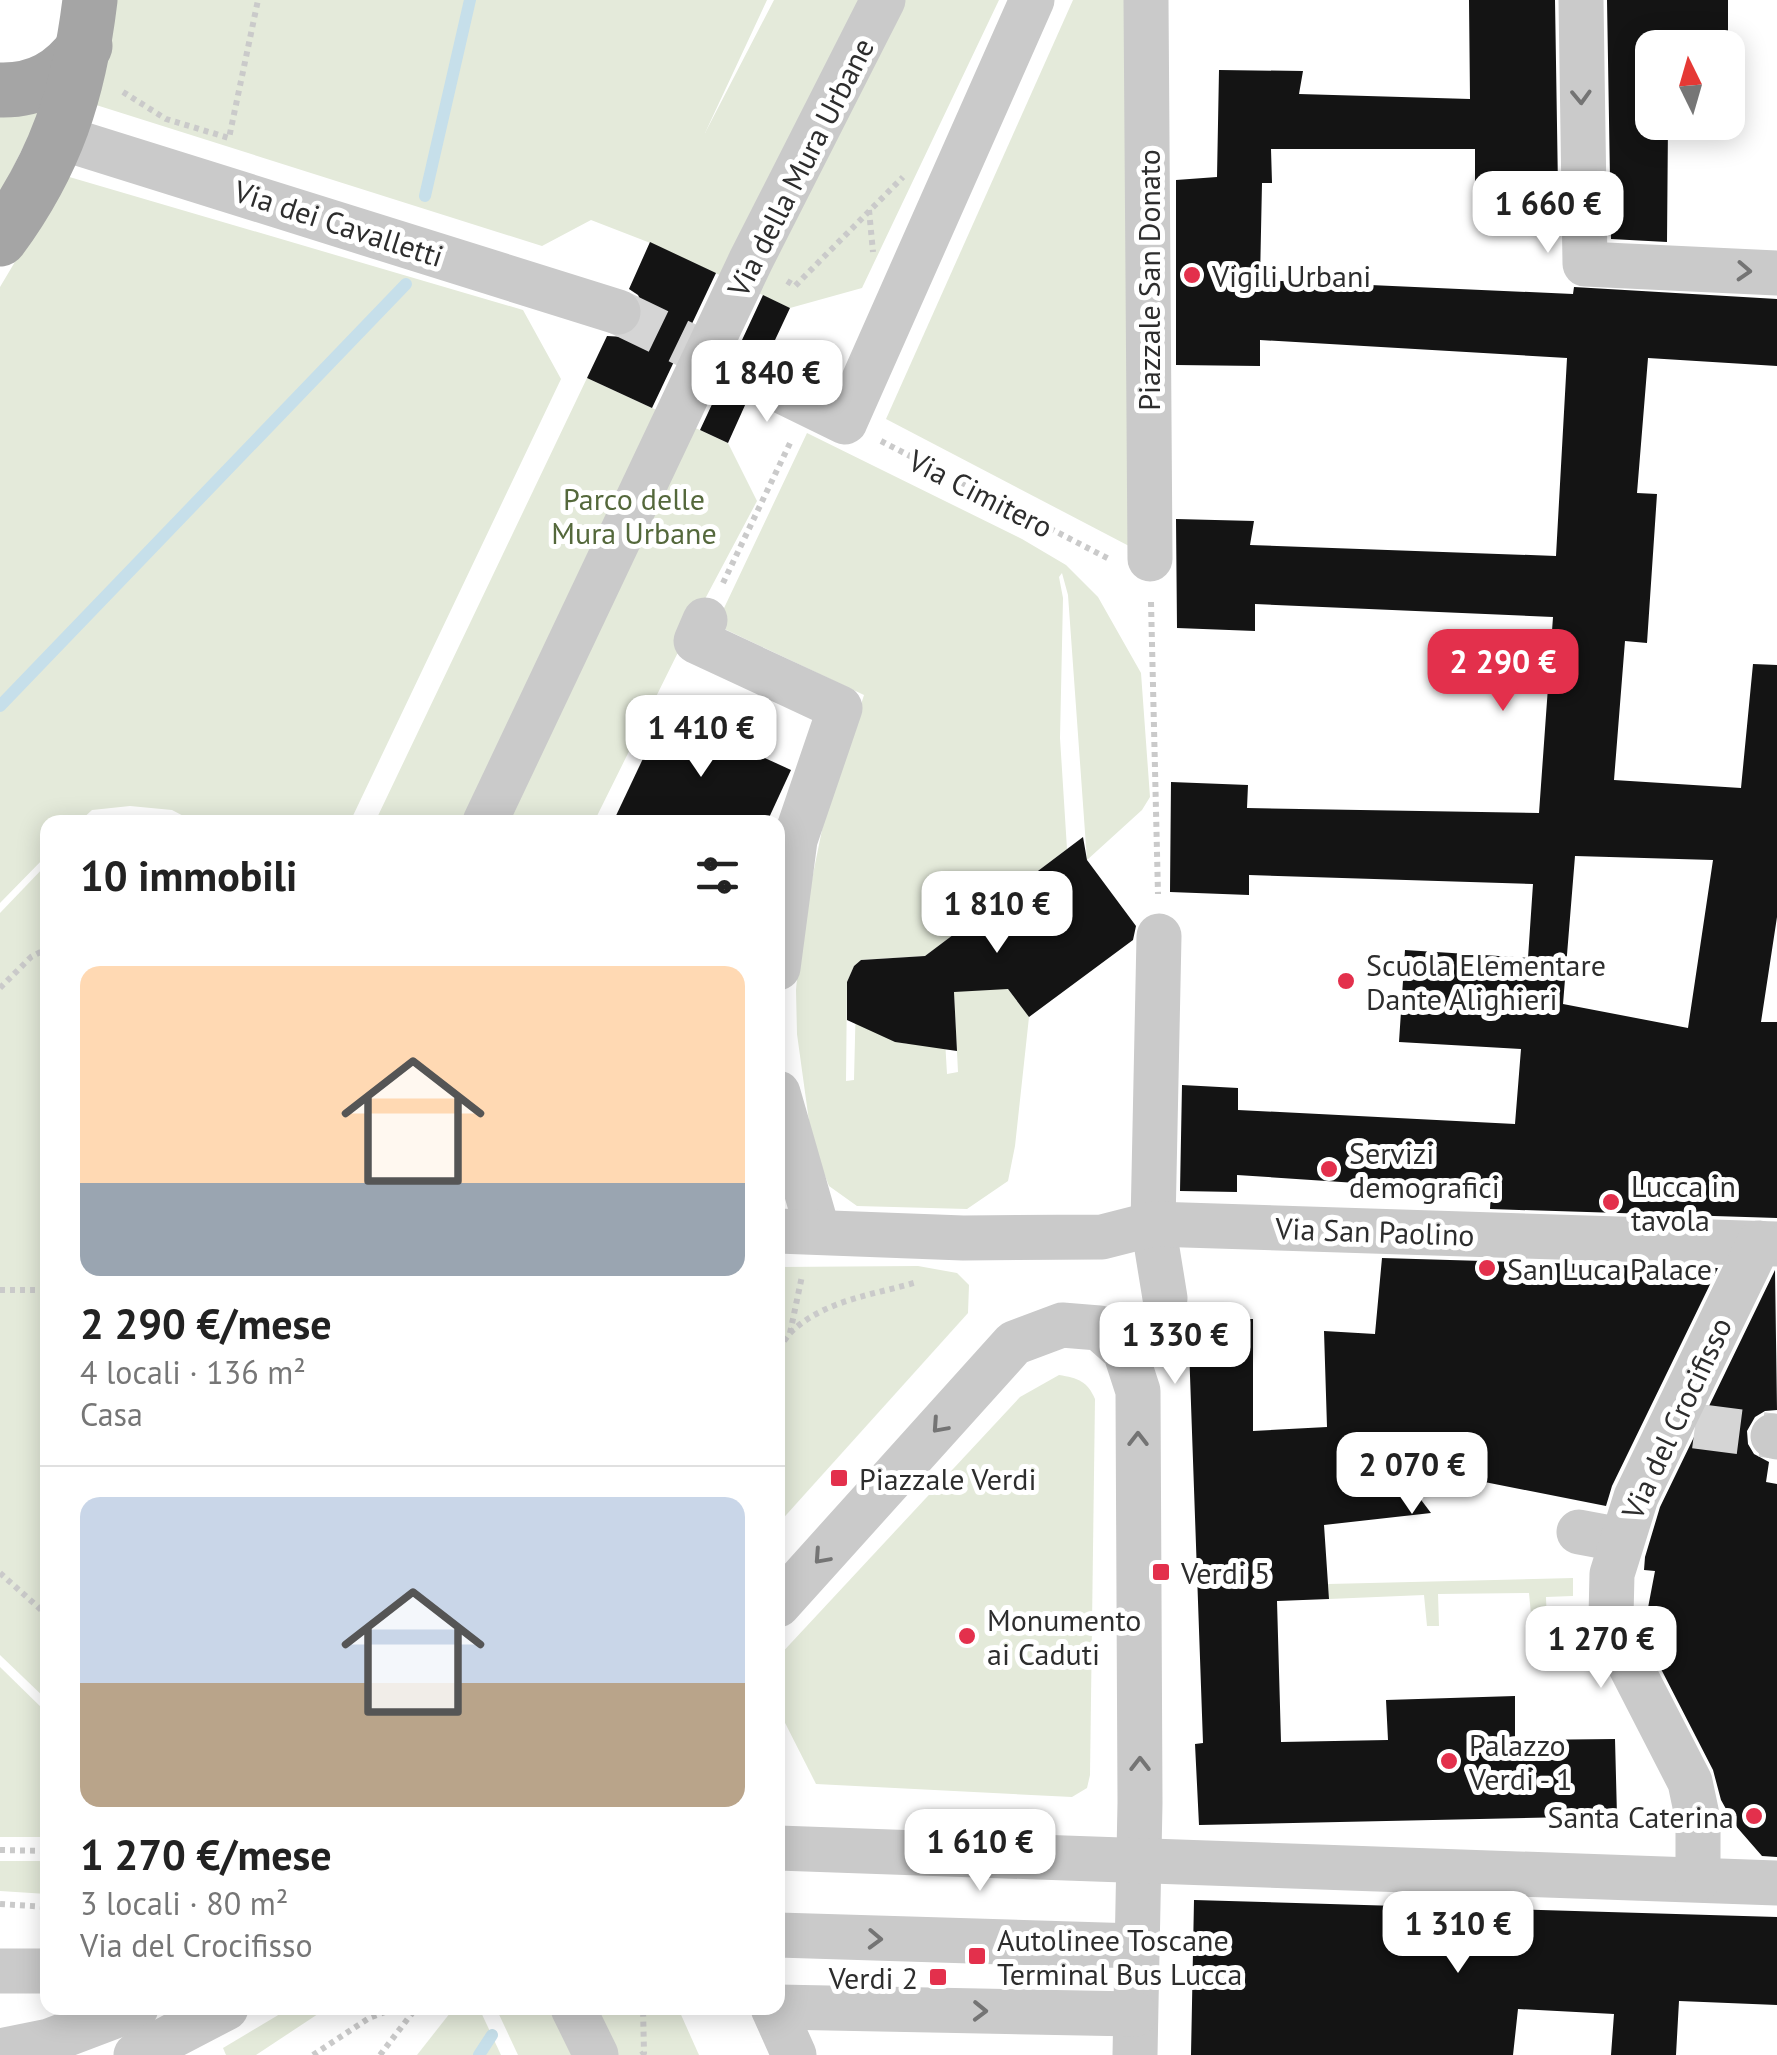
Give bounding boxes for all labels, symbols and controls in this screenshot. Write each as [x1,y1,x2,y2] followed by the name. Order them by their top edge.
[1635,30,1745,140] north arrow
[1635,30,1745,140] map controls
[717,31,882,304] street label: Via della Mura Urbane
[1570,90,1591,106] one-way arrow
[1129,149,1168,411] street label: Piazzale San Donato
[229,171,448,275] street label: Via dei Cavalletti
[1456,171,1640,256] pin: 1 660 €
[1495,182,1601,224] text: 1 660 €
[1211,256,1371,295] place label: Vigili Urbani
[1736,261,1752,282] one-way arrow
[1181,264,1203,286] marker: Vigili Urbani
[675,340,859,425] pin: 1 840 €
[714,351,820,393] text: 1 840 €
[901,440,1060,546] street label: Via Cimitero
[551,479,717,552] park label: Parco delle Mura Urbane
[1411,629,1595,714] pin: 2 290 €
[1450,640,1556,682] text: 2 290 €
[609,695,793,780] pin: 1 410 €
[648,706,754,748] text: 1 410 €
[80,848,297,903] text: 10 immobili
[690,848,745,903] icon: filters
[905,871,1089,956] pin: 1 810 €
[944,882,1050,924] text: 1 810 €
[1366,945,1606,1018] place label: Scuola Elementare Dante Alighieri
[1335,970,1357,992] marker: Scuola Elementare Dante Alighieri
[323,1031,503,1211] icon: home
[1349,1133,1500,1206] place label: Servizi demografici
[1318,1158,1340,1180] marker: Servizi demografici
[1631,1166,1736,1239] place label: Lucca in tavola
[1600,1191,1622,1213] marker: Lucca in tavola
[1274,1208,1475,1254] street label: Via San Paolino
[1507,1249,1712,1288] place label: San Luca Palace
[1476,1257,1498,1279] marker: San Luca Palace
[80,1296,332,1351] text: 2 290 €/mese
[1083,1302,1267,1387] pin: 1 330 €
[1612,1311,1740,1526] street label: Via del Crocifisso
[1122,1313,1228,1355] text: 1 330 €
[80,1351,306,1393] text: 4 locali · 136 m²
[80,1393,143,1435] text: Casa
[933,1414,951,1433] one-way arrow
[1127,1430,1149,1446] one-way arrow
[1320,1432,1504,1517] pin: 2 070 €
[1359,1443,1465,1485] text: 2 070 €
[859,1459,1036,1498] place label: Piazzale Verdi
[828,1467,850,1489] marker: Piazzale Verdi
[815,1545,833,1564] one-way arrow
[1180,1553,1270,1592] place label: Verdi 5
[1150,1561,1172,1583] marker: Verdi 5
[323,1562,503,1742] icon: home
[987,1600,1141,1673] place label: Monumento ai Caduti
[1509,1606,1693,1691] pin: 1 270 €
[1548,1617,1654,1659] text: 1 270 €
[956,1625,978,1647] marker: Monumento ai Caduti
[1468,1725,1572,1798] place label: Palazzo Verdi - 1
[1438,1750,1460,1772] marker: Palazzo Verdi - 1
[1129,1755,1150,1771] one-way arrow
[1548,1797,1734,1836] place label: Santa Caterina
[1743,1805,1765,1827] marker: Santa Caterina
[888,1809,1072,1894] pin: 1 610 €
[927,1820,1033,1862] text: 1 610 €
[80,1827,332,1882] text: 1 270 €/mese
[80,1882,288,1924] text: 3 locali · 80 m²
[1366,1891,1550,1976] pin: 1 310 €
[1405,1902,1511,1944] text: 1 310 €
[997,1920,1242,1993] place label: Autolinee Toscane Terminal Bus Lucca
[80,1924,313,1966] text: Via del Crocifisso
[867,1929,883,1950] one-way arrow
[966,1945,988,1967] marker: Autolinee Toscane Terminal Bus Lucca
[828,1958,918,1997] place label: Verdi 2
[927,1966,949,1988] marker: Verdi 2
[972,2000,988,2022] one-way arrow

